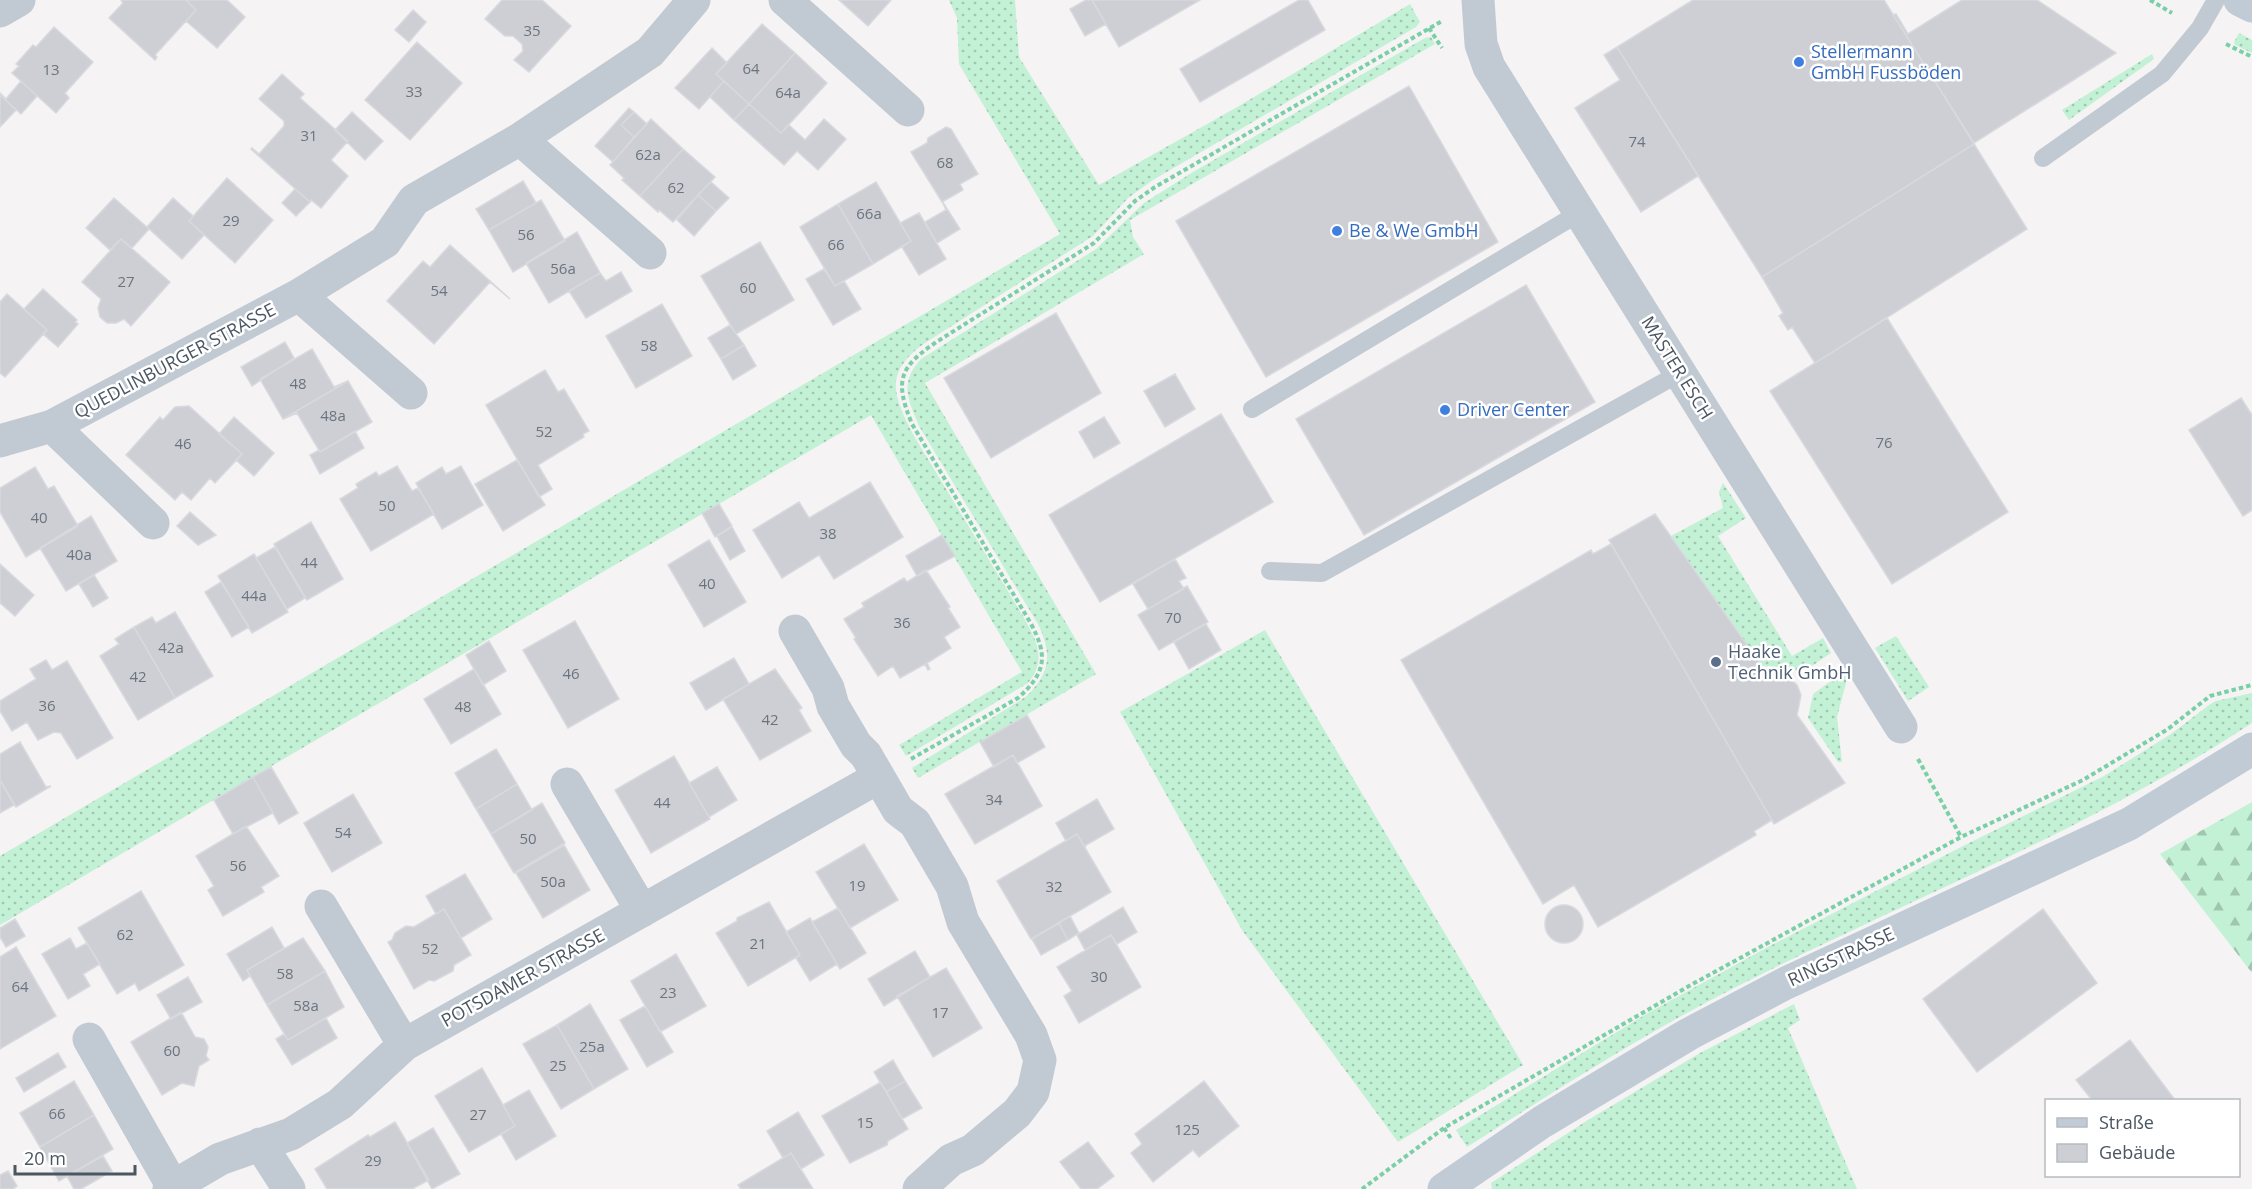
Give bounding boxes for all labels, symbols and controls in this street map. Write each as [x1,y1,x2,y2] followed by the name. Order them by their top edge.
[523,20,541,40] house number: 35
[1811,39,1961,84] place label: Stellermann GmbH Fussböden
[1792,55,1806,69] marker: Stellermann GmbH Fussböden
[742,58,760,78] house number: 64
[42,59,60,79] house number: 13
[405,81,423,101] house number: 33
[775,82,801,102] house number: 64a
[300,125,318,145] house number: 31
[1628,131,1646,151] house number: 74
[635,144,661,164] house number: 62a
[936,152,954,172] house number: 68
[667,177,685,197] house number: 62
[856,203,882,223] house number: 66a
[222,210,240,230] house number: 29
[1349,218,1479,242] place label: Be & We GmbH
[517,224,535,244] house number: 56
[1330,224,1344,238] marker: Be & We GmbH
[827,234,845,254] house number: 66
[550,258,576,278] house number: 56a
[117,271,135,291] house number: 27
[739,277,757,297] house number: 60
[430,280,448,300] house number: 54
[70,297,279,424] street label: QUEDLINBURGER STRASSE
[1637,311,1719,424] street label: MASTER ESCH
[640,335,658,355] house number: 58
[289,373,307,393] house number: 48
[1457,397,1570,421] place label: Driver Center
[1438,403,1452,417] marker: Driver Center
[320,405,346,425] house number: 48a
[535,421,553,441] house number: 52
[1875,432,1893,452] house number: 76
[174,433,192,453] house number: 46
[378,495,396,515] house number: 50
[30,507,48,527] house number: 40
[819,523,837,543] house number: 38
[66,544,92,564] house number: 40a
[300,552,318,572] house number: 44
[698,573,716,593] house number: 40
[241,585,267,605] house number: 44a
[1164,607,1182,627] house number: 70
[893,612,911,632] house number: 36
[158,637,184,657] house number: 42a
[1728,639,1851,684] place label: Haake Technik GmbH
[1709,655,1723,669] marker: Haake Technik GmbH
[562,663,580,683] house number: 46
[129,666,147,686] house number: 42
[38,695,56,715] house number: 36
[454,696,472,716] house number: 48
[761,709,779,729] house number: 42
[985,789,1003,809] house number: 34
[653,792,671,812] house number: 44
[334,822,352,842] house number: 54
[519,828,537,848] house number: 50
[229,855,247,875] house number: 56
[540,871,566,891] house number: 50a
[848,875,866,895] house number: 19
[1045,876,1063,896] house number: 32
[1783,921,1898,991] street label: RINGSTRASSE
[437,922,608,1032] street label: POTSDAMER STRASSE
[116,924,134,944] house number: 62
[749,933,767,953] house number: 21
[421,938,439,958] house number: 52
[276,963,294,983] house number: 58
[1090,966,1108,986] house number: 30
[11,976,29,996] house number: 64
[659,982,677,1002] house number: 23
[293,995,319,1015] house number: 58a
[931,1002,949,1022] house number: 17
[579,1036,605,1056] house number: 25a
[163,1040,181,1060] house number: 60
[549,1055,567,1075] house number: 25
[2045,1099,2240,1177] legend
[48,1103,66,1123] house number: 66
[469,1104,487,1124] house number: 27
[2099,1110,2154,1134] text: Straße
[856,1112,874,1132] house number: 15
[1174,1119,1200,1139] house number: 125
[15,1138,135,1176] scale bar
[2099,1140,2175,1164] text: Gebäude
[24,1146,66,1170] text: 20 m
[364,1150,382,1170] house number: 29

